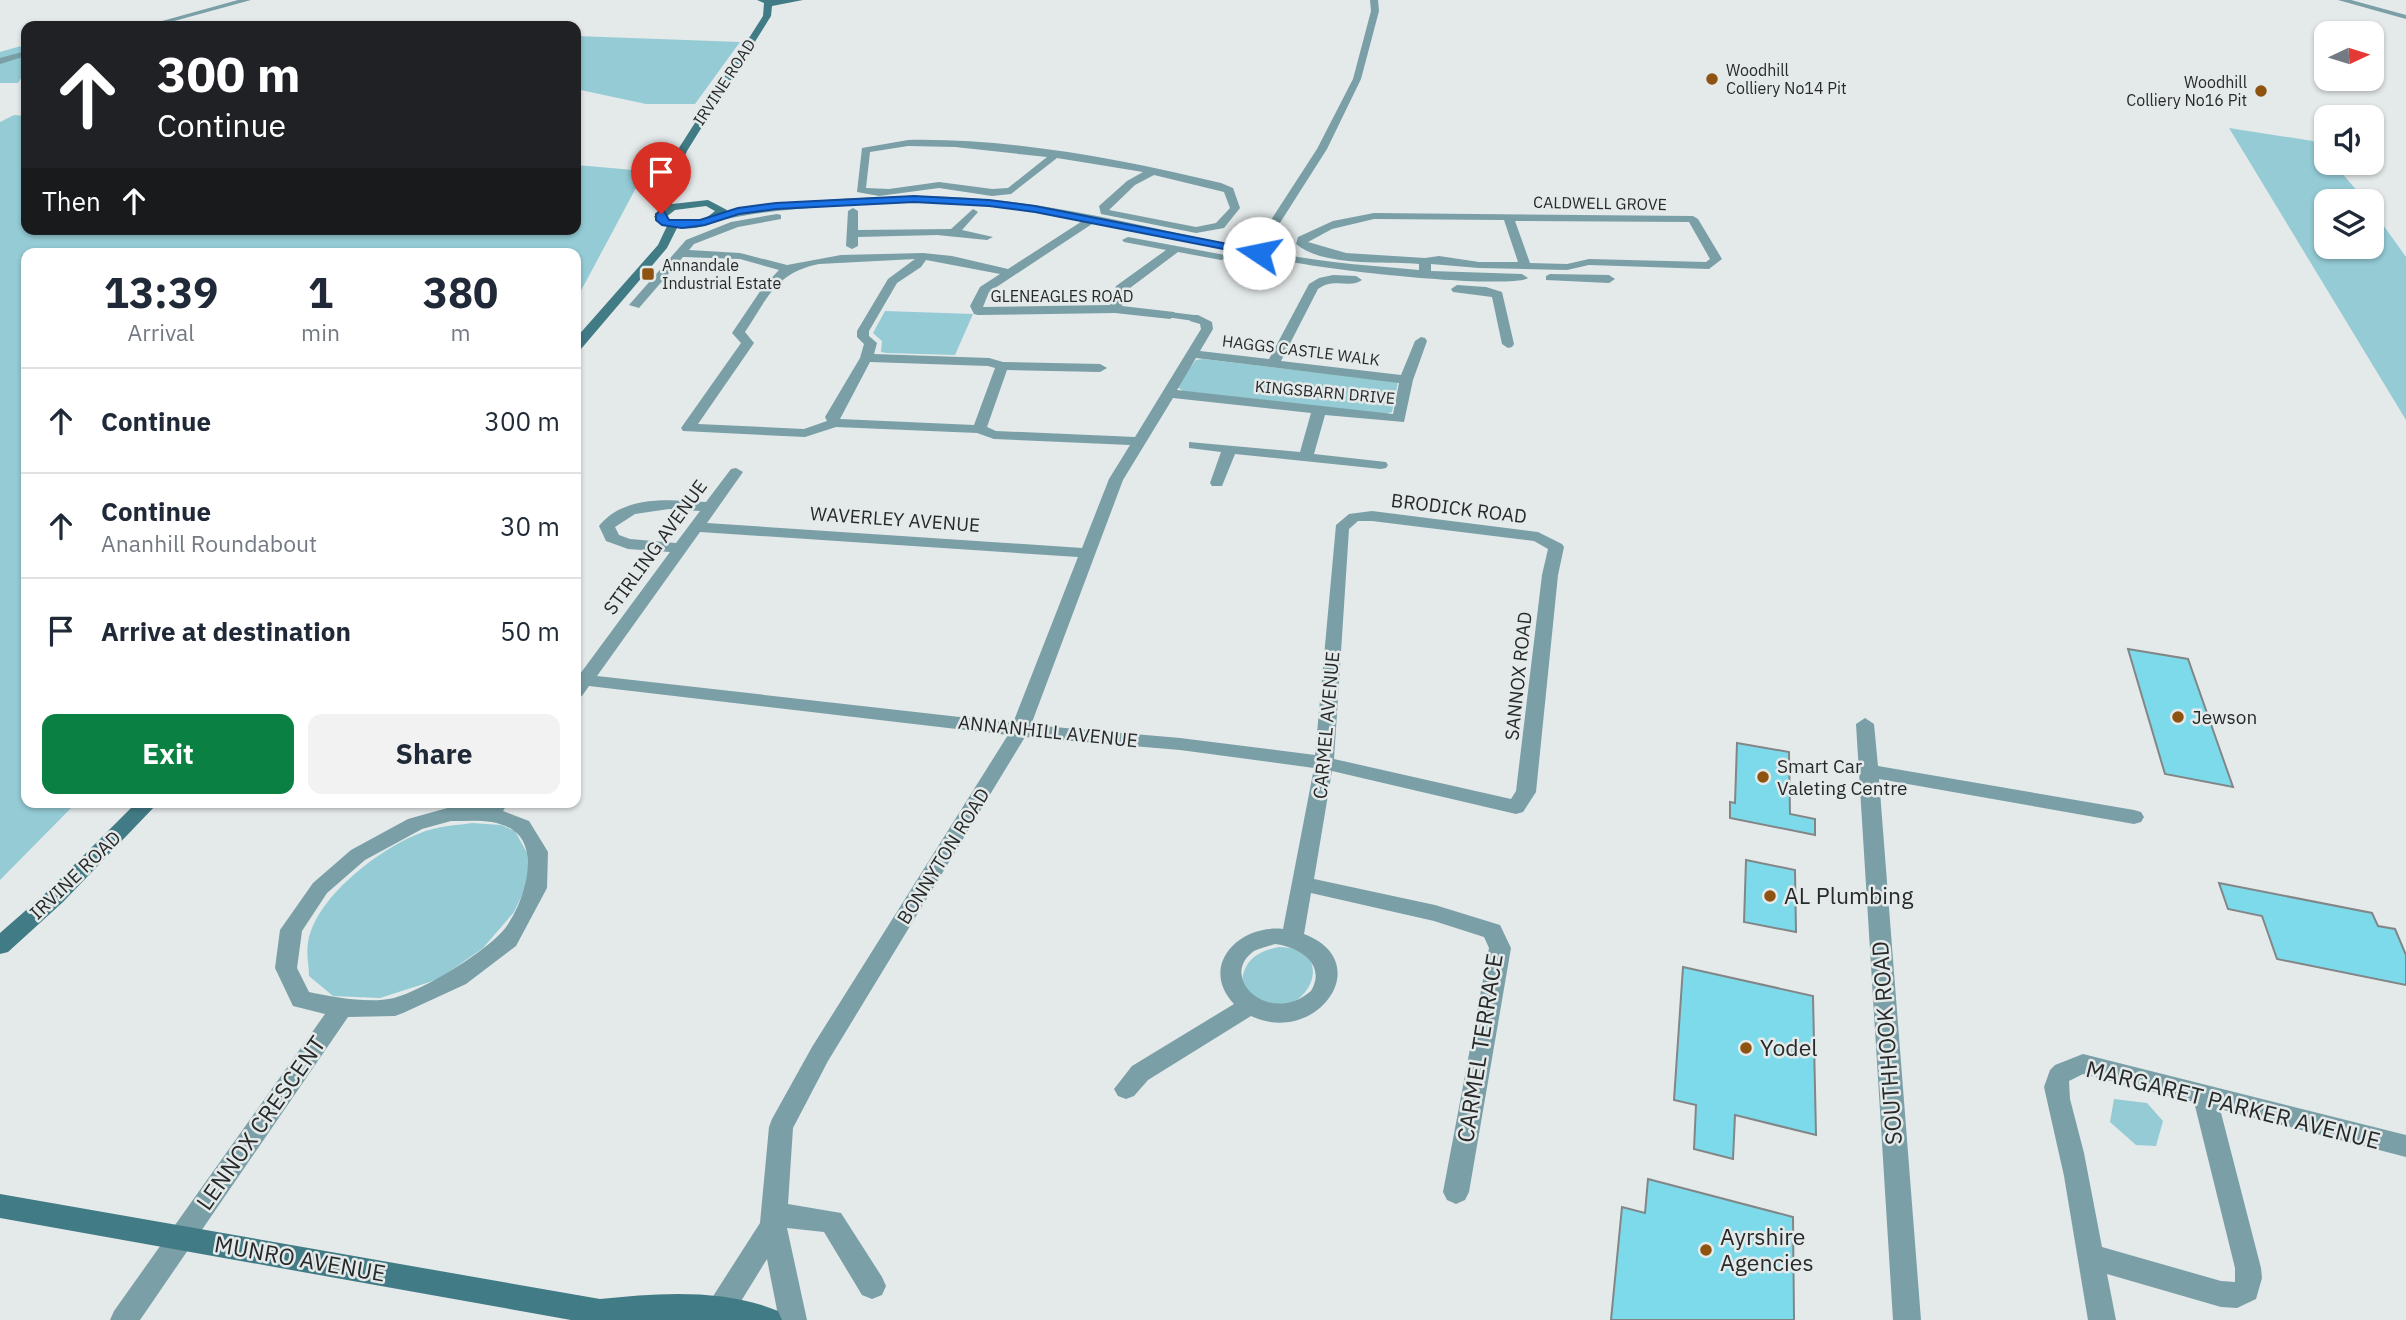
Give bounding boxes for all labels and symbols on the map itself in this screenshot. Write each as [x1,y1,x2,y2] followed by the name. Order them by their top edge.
[2314,21,2384,91] north arrow
[689,35,759,129] street label: IRVINE ROAD
[1726,60,1847,98] place label: Woodhill Colliery No14 Pit
[1704,71,1720,87] marker: Woodhill Colliery No14 Pit
[2126,72,2247,110] place label: Woodhill Colliery No16 Pit
[2253,83,2269,99] marker: Woodhill Colliery No16 Pit
[631,142,691,214] pin
[1533,192,1667,214] street label: CALDWELL GROVE
[1222,216,1296,290] position arrow
[662,255,781,293] place label: Annandale Industrial Estate
[640,266,656,282] marker: Annandale Industrial Estate
[991,286,1133,306] street label: GLENEAGLES ROAD
[1221,330,1381,370] street label: HAGGS CASTLE WALK
[1254,376,1396,408] street label: KINGSBARN DRIVE
[598,475,712,619] street label: STIRLING AVENUE
[1390,488,1528,528] street label: BRODICK ROAD
[809,501,981,537] street label: WAVERLEY AVENUE
[1499,610,1537,742] street label: SANNOX ROAD
[1308,650,1344,800] street label: CARMEL AVENUE
[2192,705,2257,729] place label: Jewson
[2170,709,2186,725] marker: Jewson
[957,710,1139,752] street label: ANNANHILL AVENUE
[1777,754,1907,800] place label: Smart Car Valeting Centre
[1755,769,1771,785] marker: Smart Car Valeting Centre
[891,783,995,929] street label: BONNYTON ROAD
[24,826,126,924] street label: IRVINE ROAD
[1784,880,1913,910] place label: AL Plumbing
[1762,888,1778,904] marker: AL Plumbing
[1864,940,1908,1146] street label: SOUTHHOOK ROAD
[1449,951,1509,1144] street label: CARMEL TERRACE
[189,1030,331,1215] street label: LENNOX CRESCENT
[1760,1032,1818,1062] place label: Yodel
[1738,1040,1754,1056] marker: Yodel
[2083,1053,2384,1155] street label: MARGARET PARKER AVENUE
[1720,1221,1814,1277] place label: Ayrshire Agencies
[212,1228,388,1288] street label: MUNRO AVENUE
[1698,1242,1714,1258] marker: Ayrshire Agencies

